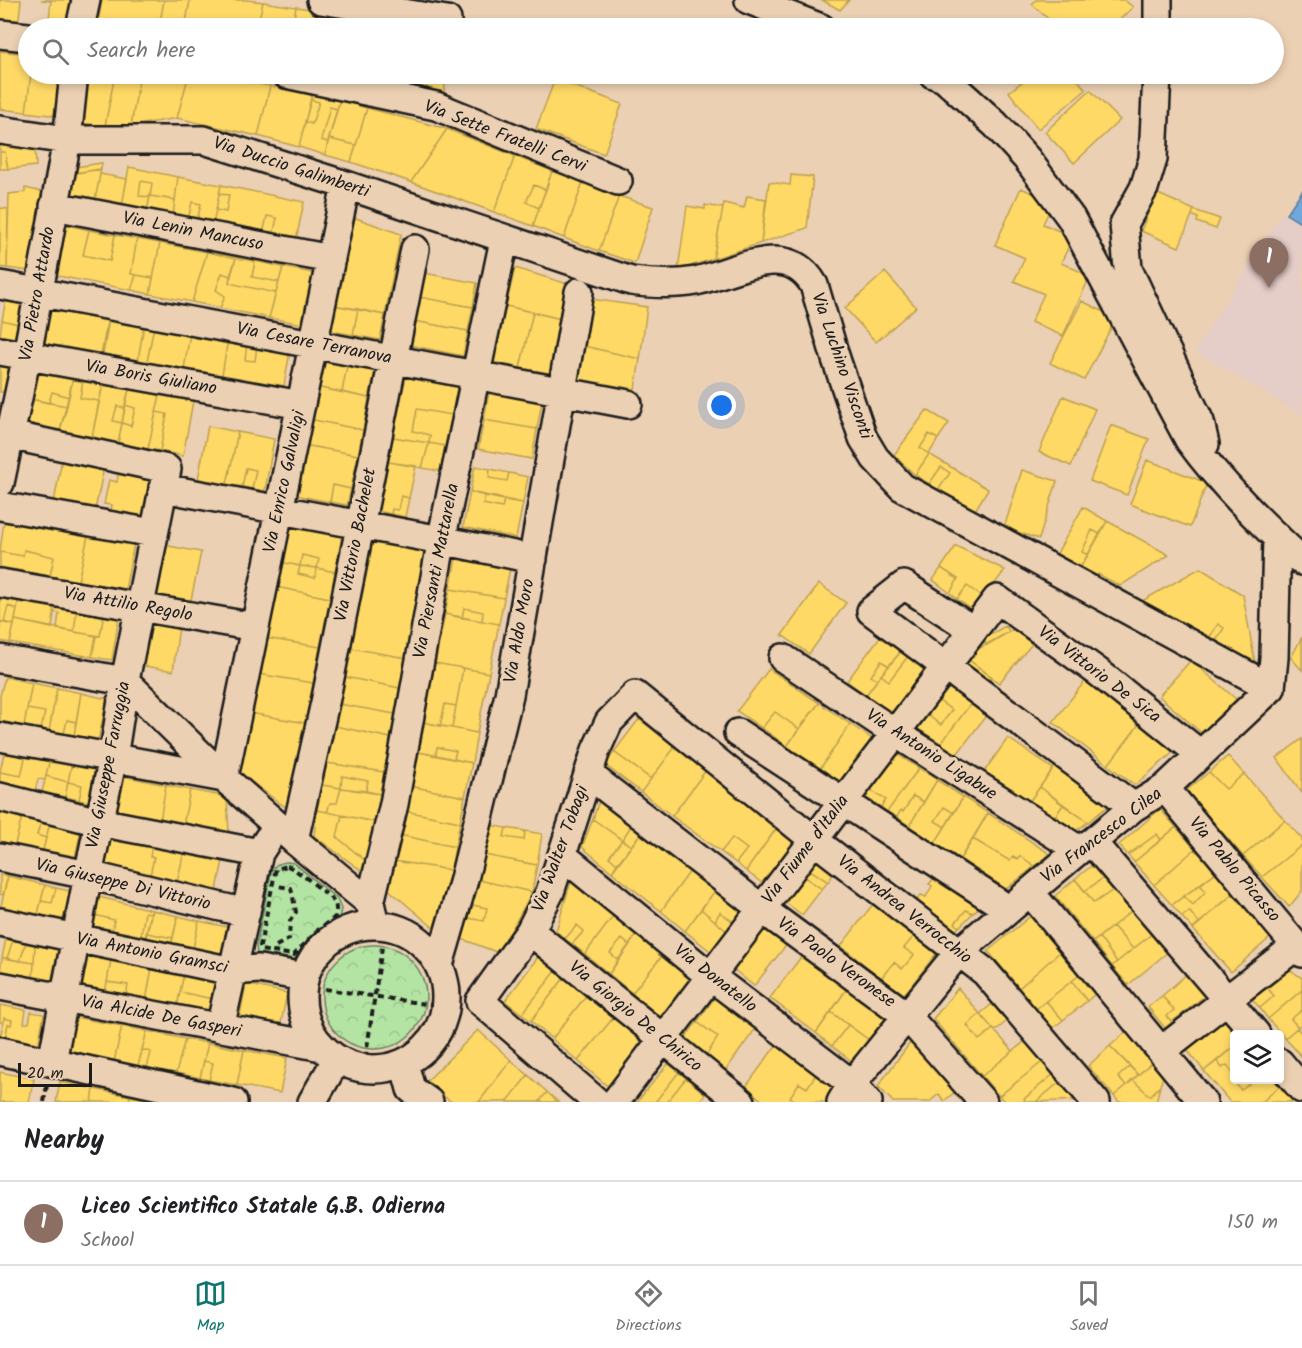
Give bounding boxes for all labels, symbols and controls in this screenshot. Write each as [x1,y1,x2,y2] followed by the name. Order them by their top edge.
[18,18,1284,84] search box
[87,34,195,69] text: Search here
[39,35,72,68] icon: search
[419,93,591,182] street label: Via Sette Fratelli Cervi
[209,129,374,207] street label: Via Duccio Galimberti
[120,204,266,260] street label: Via Lenin Mancuso
[12,224,64,364] street label: Via Pietro Attardo
[1250,238,1288,288] pin: 1
[802,289,880,444] street label: Via Luchino Visconti
[234,315,394,373] street label: Via Cesare Terranova
[83,352,219,404] street label: Via Boris Giuliano
[707,391,736,420] your location
[256,408,314,556] street label: Via Enrico Galvaligi
[327,465,385,624] street label: Via Vittorio Bachelet
[406,481,468,661] street label: Via Piersanti Mattarella
[497,576,543,686] street label: Via Aldo Moro
[61,579,195,631] street label: Via Attilio Regolo
[1031,619,1167,731] street label: Via Vittorio De Sica
[79,679,139,851] street label: Via Giuseppe Farruggia
[859,702,1003,808] street label: Via Antonio Ligabue
[1035,780,1169,892] street label: Via Francesco Cilea
[525,781,598,917] street label: Via Walter Tobagi
[755,789,857,911] street label: Via Fiume d'Italia
[1181,811,1287,929] street label: Via Pablo Picasso
[830,848,978,972] street label: Via Andrea Verrocchio
[32,851,214,919] street label: Via Giuseppe Di Vittorio
[770,910,902,1016] street label: Via Paolo Veronese
[74,925,231,983] street label: Via Antonio Gramsci
[667,937,763,1021] street label: Via Donatello
[562,954,708,1080] street label: Via Giorgio De Chirico
[78,987,244,1047] street label: Via Alcide De Gasperi
[1230,1030,1284,1084] map controls
[1230,1030,1284,1084] button: layers
[18,1060,92,1088] scale bar
[27,1061,63,1086] text: 20 m
[24,1120,104,1162] text: Nearby
[81,1190,445,1225] text: Liceo Scientifico Statale G.B. Odierna
[40,1207,47,1239] text: 1
[1227,1207,1278,1239] text: 150 m
[81,1225,134,1257] text: School
[194,1277,227,1338] tab: Map
[615,1277,682,1338] tab: Directions
[1070,1277,1108,1338] tab: Saved

